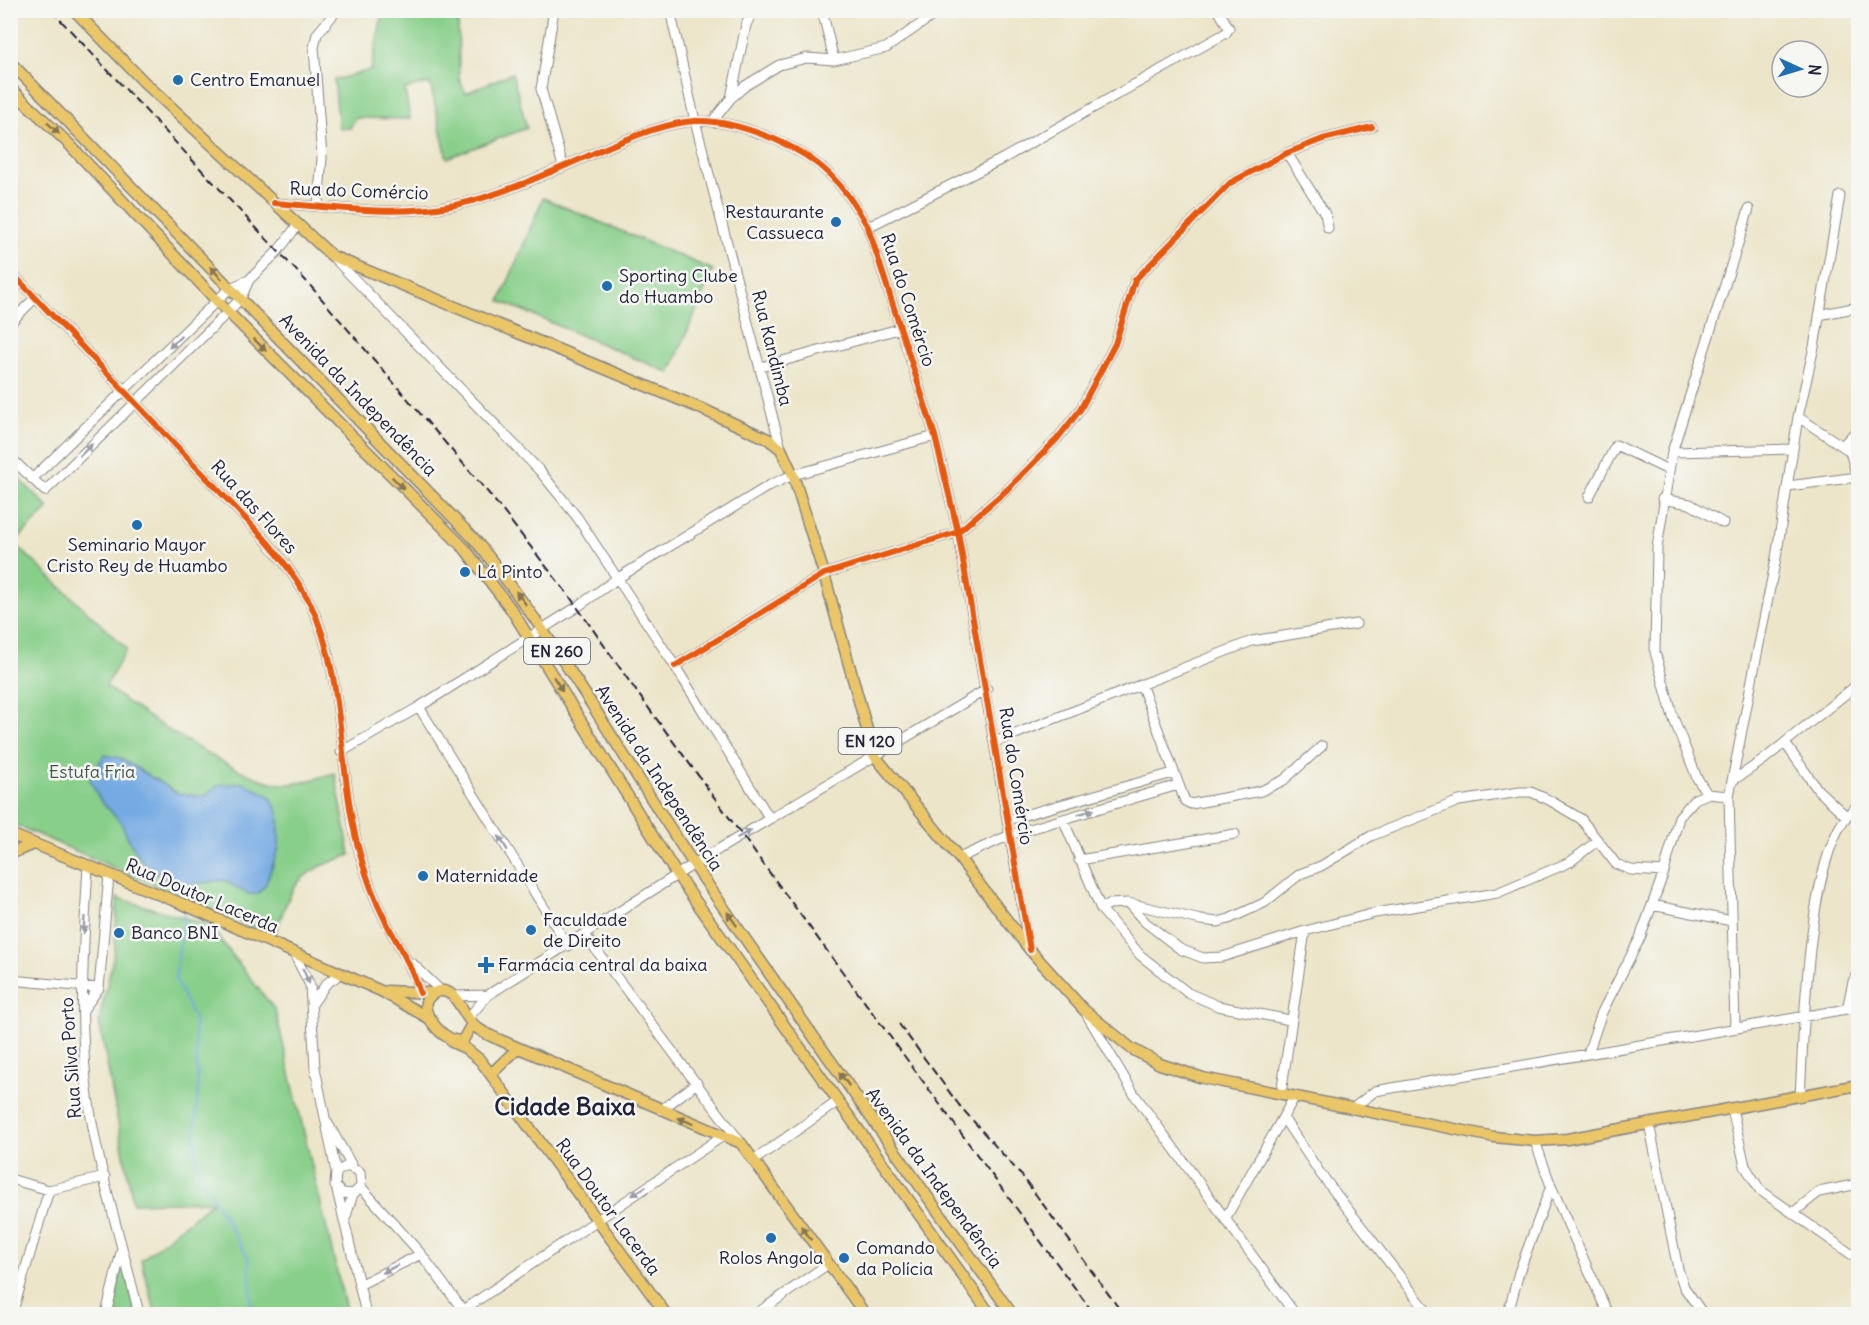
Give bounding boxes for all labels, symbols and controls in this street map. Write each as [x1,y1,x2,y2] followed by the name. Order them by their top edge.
[1770,39,1830,99] north arrow
[1805,64,1825,76] text: N
[190,68,320,91] place label: Centro Emanuel
[171,73,185,87] marker: Centro Emanuel
[45,121,59,135] one-way arrow
[289,177,429,204] street label: Rua do Comércio
[725,200,824,244] place label: Restaurante Cassueca
[829,215,843,229] marker: Restaurante Cassueca
[876,230,941,370] street label: Rua do Comércio
[619,264,738,308] place label: Sporting Clube do Huambo
[209,266,223,280] one-way arrow
[600,279,614,293] marker: Sporting Clube do Huambo
[747,288,798,408] street label: Rua Kandimba
[275,308,442,481] street label: Avenida da Independência
[167,335,182,349] one-way arrow
[253,337,267,351] one-way arrow
[79,443,94,457] one-way arrow
[206,455,303,558] street label: Rua das Flores
[391,475,405,489] one-way arrow
[130,518,144,532] marker: Seminario Mayor Cristo Rey de Huambo
[46,533,228,577] place label: Seminario Mayor Cristo Rey de Huambo
[477,560,543,583] place label: Lá Pinto
[458,565,472,579] marker: Lá Pinto
[516,591,528,606] one-way arrow
[524,638,590,664] road number: EN 260
[552,676,563,692] one-way arrow
[591,680,728,875] street label: Avenida da Independência
[994,705,1039,846] street label: Rua do Comércio
[838,728,902,754] road number: EN 120
[49,760,135,783] park label: Estufa Fria
[1077,807,1095,816] one-way arrow
[736,828,752,839] one-way arrow
[498,834,509,851] one-way arrow
[122,853,282,938] street label: Rua Doutor Lacerda
[435,864,538,887] place label: Maternidade
[416,869,430,883] marker: Maternidade
[543,908,627,952] place label: Faculdade de Direito
[727,911,738,927] one-way arrow
[80,915,89,934] one-way arrow
[131,921,219,944] place label: Banco BNI
[524,923,538,937] marker: Faculdade de Direito
[112,926,126,940] marker: Banco BNI
[498,953,708,976] place label: Farmácia central da baixa
[479,958,493,972] marker: Farmácia central da baixa
[301,968,311,986] one-way arrow
[55,997,86,1120] street label: Rua Silva Porto
[838,1072,850,1088] one-way arrow
[861,1083,1008,1272] street label: Avenida da Independência
[494,1091,636,1121] district label: Cidade Baixa
[677,1116,695,1126] one-way arrow
[551,1134,666,1280] street label: Rua Doutor Lacerda
[631,1185,647,1196] one-way arrow
[800,1226,812,1242] one-way arrow
[764,1231,778,1245] marker: Rolos Angola
[856,1236,935,1280] place label: Comando da Polícia
[719,1246,823,1269] place label: Rolos Angola
[837,1251,851,1265] marker: Comando da Polícia
[381,1264,399,1274] one-way arrow

